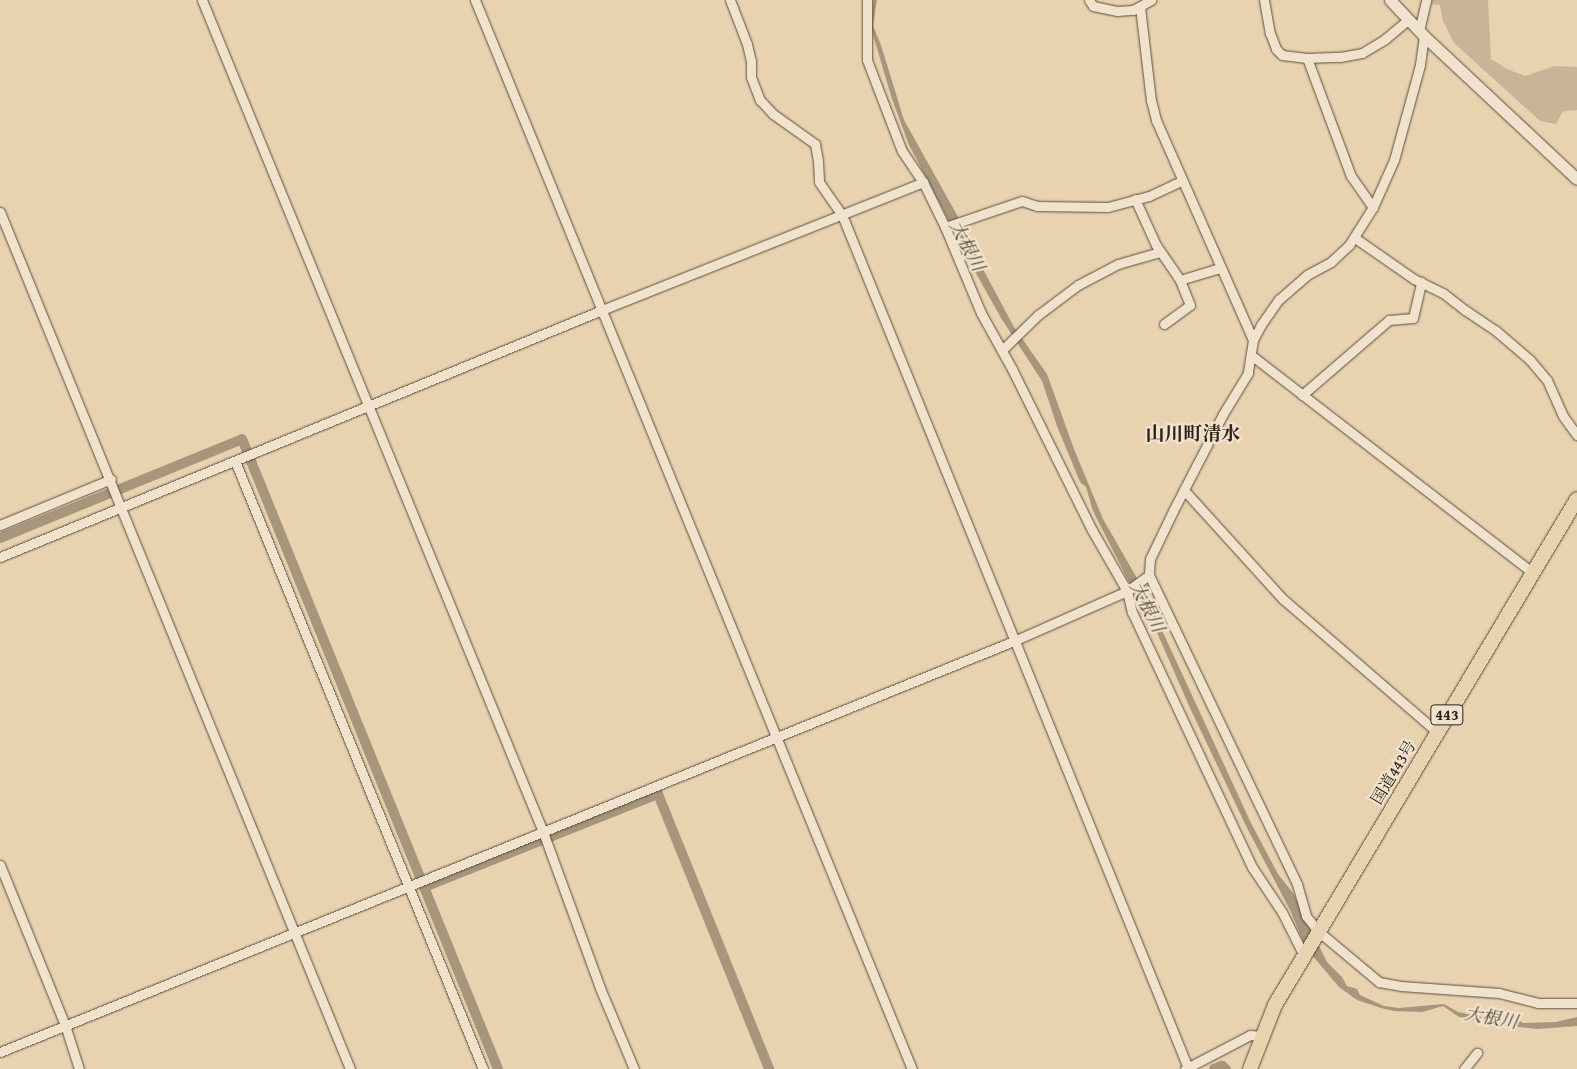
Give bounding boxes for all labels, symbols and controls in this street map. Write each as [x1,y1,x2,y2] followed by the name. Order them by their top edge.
[945,217,989,275] water label: 大根川
[1146,423,1240,445] district label: 山川町清水
[1125,578,1169,636] water label: 大根川
[1430,702,1464,728] road number: 443
[1366,737,1420,807] street label: 国道443号
[1463,1003,1519,1033] water label: 大根川

